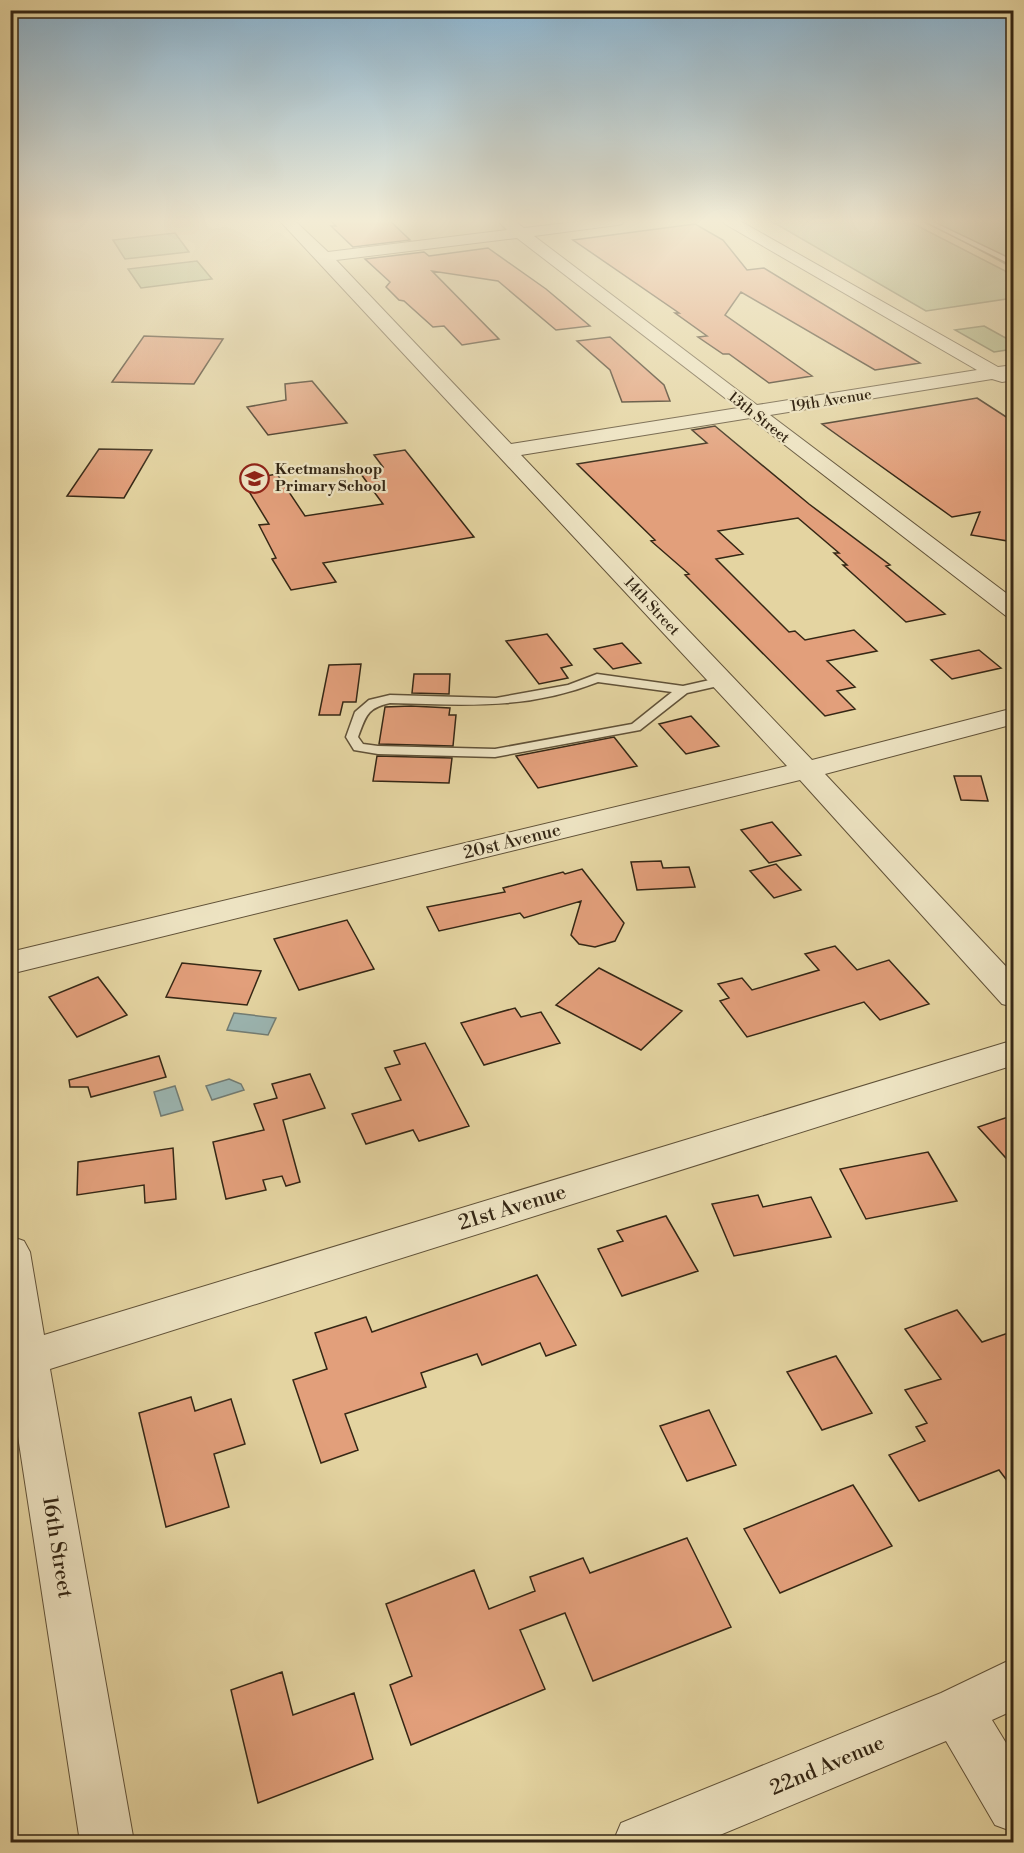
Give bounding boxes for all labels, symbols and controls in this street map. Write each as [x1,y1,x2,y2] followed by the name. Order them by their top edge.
[789,385,873,416] street label: 19th Avenue
[724,387,794,448] street label: 13th Street
[275,460,386,496] place label: Keetmanshoop Primary School
[238,462,270,494] school or university icon: Keetmanshoop Primary School
[620,573,684,640] street label: 14th Street
[461,818,563,865] street label: 20st Avenue
[455,1179,569,1237] street label: 21st Avenue
[36,1494,78,1600] street label: 16th Street
[766,1730,889,1802] street label: 22nd Avenue

